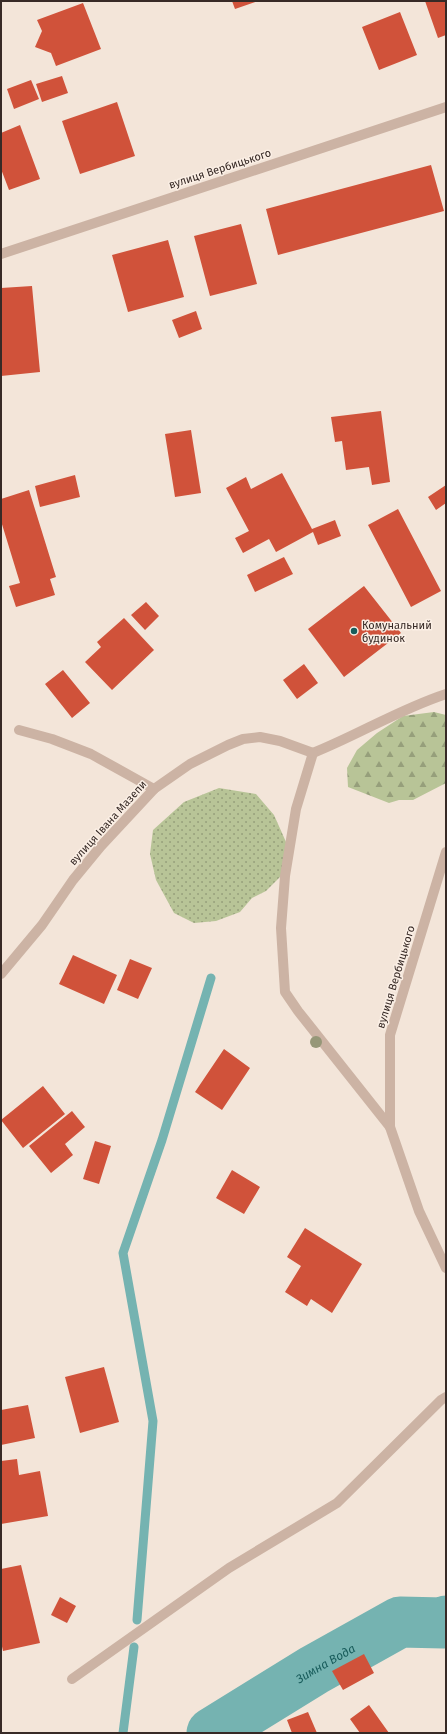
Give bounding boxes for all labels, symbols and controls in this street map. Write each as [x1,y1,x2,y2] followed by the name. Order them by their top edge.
[167,146,273,192] street label: вулиця Вербицького
[362,619,432,645] place label: Комунальний будинок
[349,626,359,636] marker: Комунальний будинок
[67,778,149,868] street label: вулиця Івана Мазепи
[374,924,418,1030] street label: вулиця Вербицького
[293,1641,358,1687] water label: Зимна Вода

